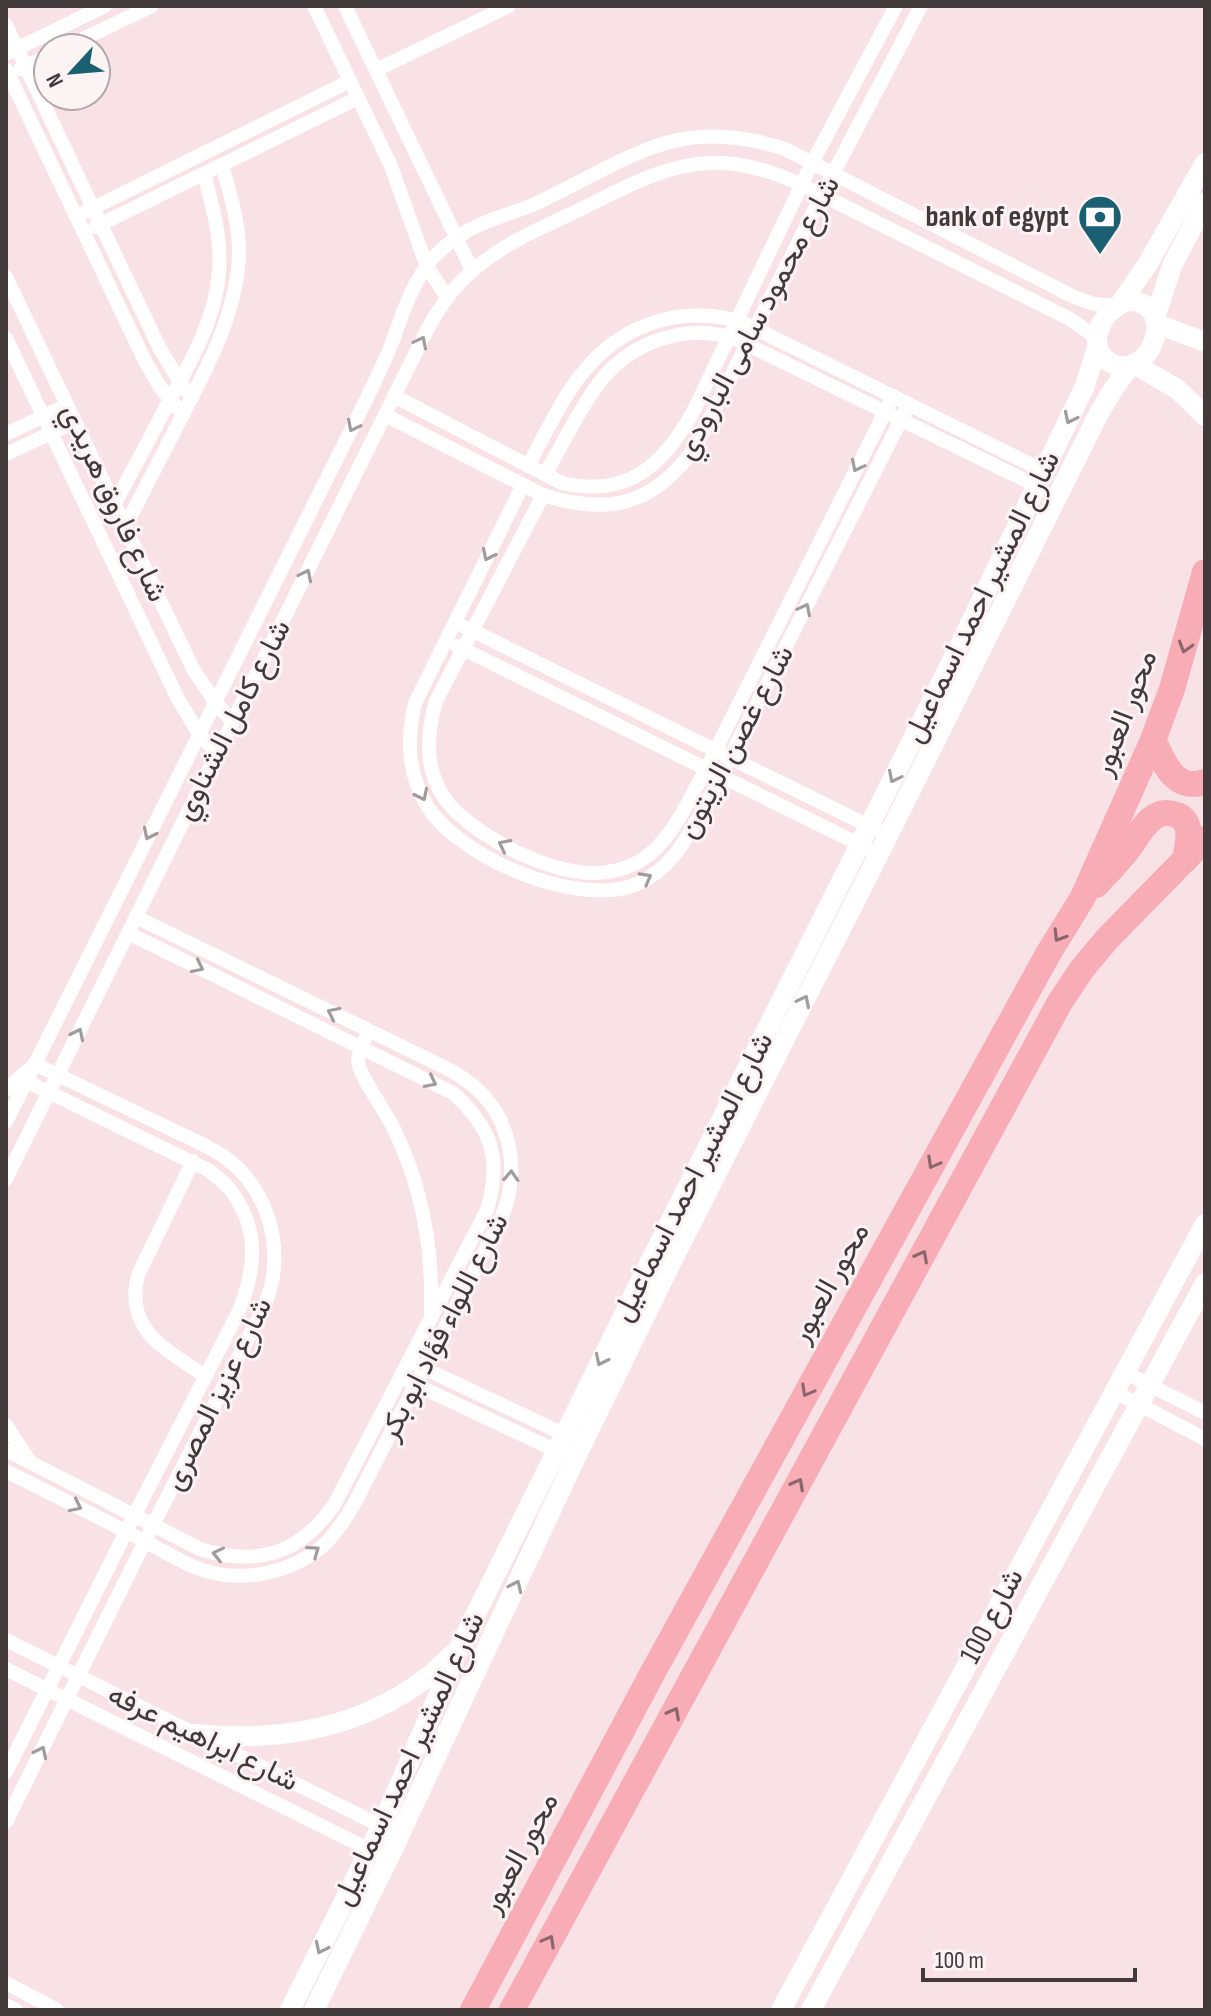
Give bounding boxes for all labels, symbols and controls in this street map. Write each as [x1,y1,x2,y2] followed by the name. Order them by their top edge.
[32,32,112,112] north arrow
[41,69,70,91] text: N
[668,170,853,468] street label: شارع محمود سامى البارودي
[1076,193,1124,256] bank icon: bank of egypt
[926,199,1069,235] place label: bank of egypt
[411,336,427,351] one-way arrow
[48,398,176,610] street label: شارع فاروق هريدي
[1064,409,1079,424] one-way arrow
[347,418,363,433] one-way arrow
[896,445,1069,749] street label: شارع المشير احمد اسماعيل
[852,458,867,473] one-way arrow
[482,547,498,562] one-way arrow
[296,569,312,583] one-way arrow
[795,602,811,617] one-way arrow
[167,614,304,829] street label: شارع كامل الشناوي
[670,639,803,845] street label: شارع غصن الزيتون
[1178,639,1194,653] one-way arrow
[1084,645,1165,782] street label: محور العبور
[888,769,904,784] one-way arrow
[412,787,428,802] one-way arrow
[143,826,159,841] one-way arrow
[498,839,513,854] one-way arrow
[638,872,652,888] one-way arrow
[1054,927,1069,942] one-way arrow
[189,958,204,973] one-way arrow
[795,994,810,1009] one-way arrow
[326,1007,341,1023] one-way arrow
[604,1026,783,1328] street label: شارع المشير احمد اسماعيل
[68,1027,84,1042] one-way arrow
[423,1072,438,1088] one-way arrow
[927,1155,942,1169] one-way arrow
[503,1169,520,1181] one-way arrow
[371,1207,518,1448] street label: شارع اللواء فؤاد ابو بكر
[782,1217,878,1350] street label: محور العبور
[912,1250,927,1264] one-way arrow
[156,1292,281,1497] street label: شارع عزيز المصرى
[596,1351,611,1366] one-way arrow
[802,1383,817,1397] one-way arrow
[788,1478,803,1493] one-way arrow
[67,1497,82,1512] one-way arrow
[211,1546,225,1563] one-way arrow
[306,1546,320,1560] one-way arrow
[952,1562,1033,1670] street label: شارع 100
[506,1580,522,1594] one-way arrow
[325,1606,494,1912] street label: شارع المشير احمد اسماعيل
[101,1676,304,1801] street label: شارع ابراهيم عرفه
[664,1707,679,1721] one-way arrow
[31,1745,46,1760] one-way arrow
[473,1786,567,1920] street label: محور العبور
[923,1932,1135,1982] scale bar
[540,1935,555,1950] one-way arrow
[315,1940,330,1955] one-way arrow
[935,1946,984,1975] text: 100 m

